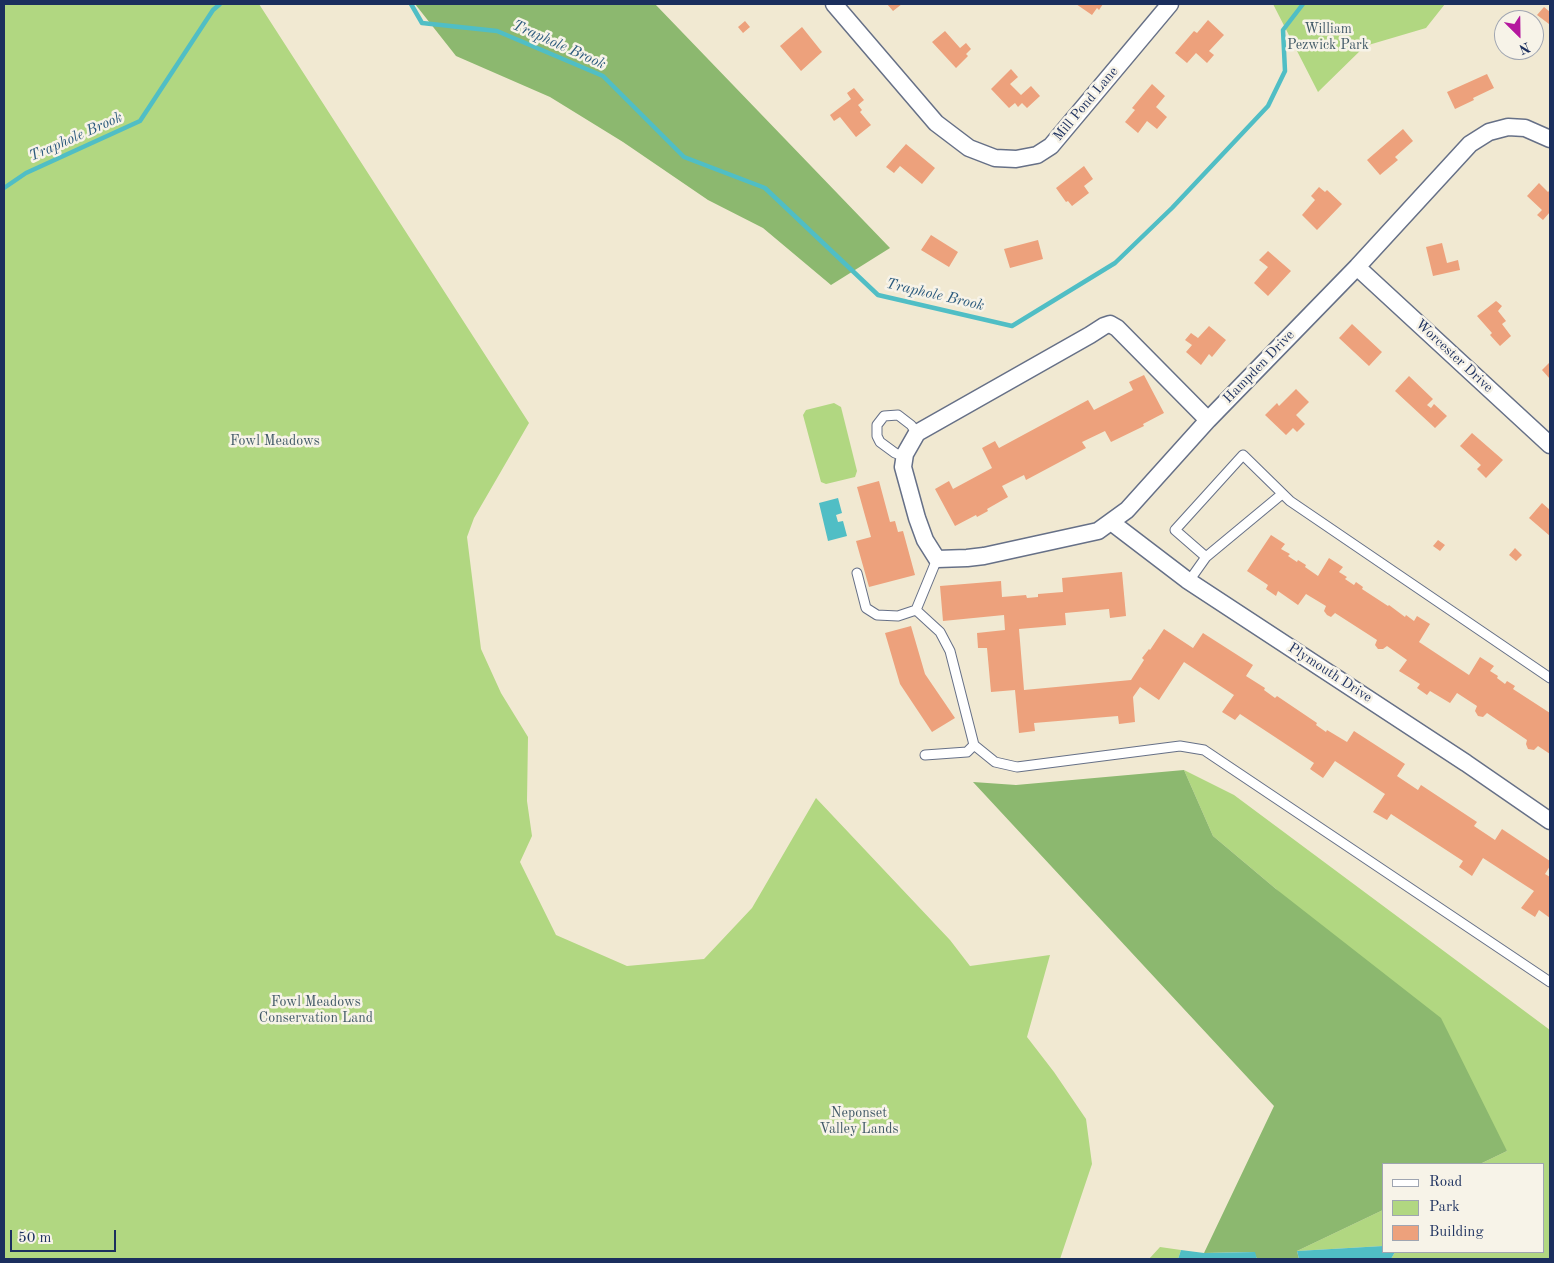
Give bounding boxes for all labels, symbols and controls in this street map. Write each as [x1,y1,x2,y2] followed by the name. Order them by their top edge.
[1494,10,1544,60] north arrow
[510,16,608,74] water label: Traphole Brook
[1287,21,1369,54] park label: William Pezwick Park
[1517,39,1532,56] text: N
[1050,63,1122,145] street label: Mill Pond Lane
[27,108,125,166] water label: Traphole Brook
[884,275,986,315] water label: Traphole Brook
[1412,316,1496,396] street label: Worcester Drive
[1220,327,1298,407] street label: Hampden Drive
[230,433,320,449] park label: Fowl Meadows
[1285,640,1375,706] street label: Plymouth Drive
[259,994,373,1026] park label: Fowl Meadows Conservation Land
[819,1105,899,1138] park label: Neponset Valley Lands
[1382,1163,1544,1253] legend
[1429,1175,1462,1190] text: Road
[1429,1200,1460,1215] text: Park
[12,1220,119,1252] scale bar
[1429,1225,1484,1240] text: Building
[18,1231,52,1246] text: 50 m

